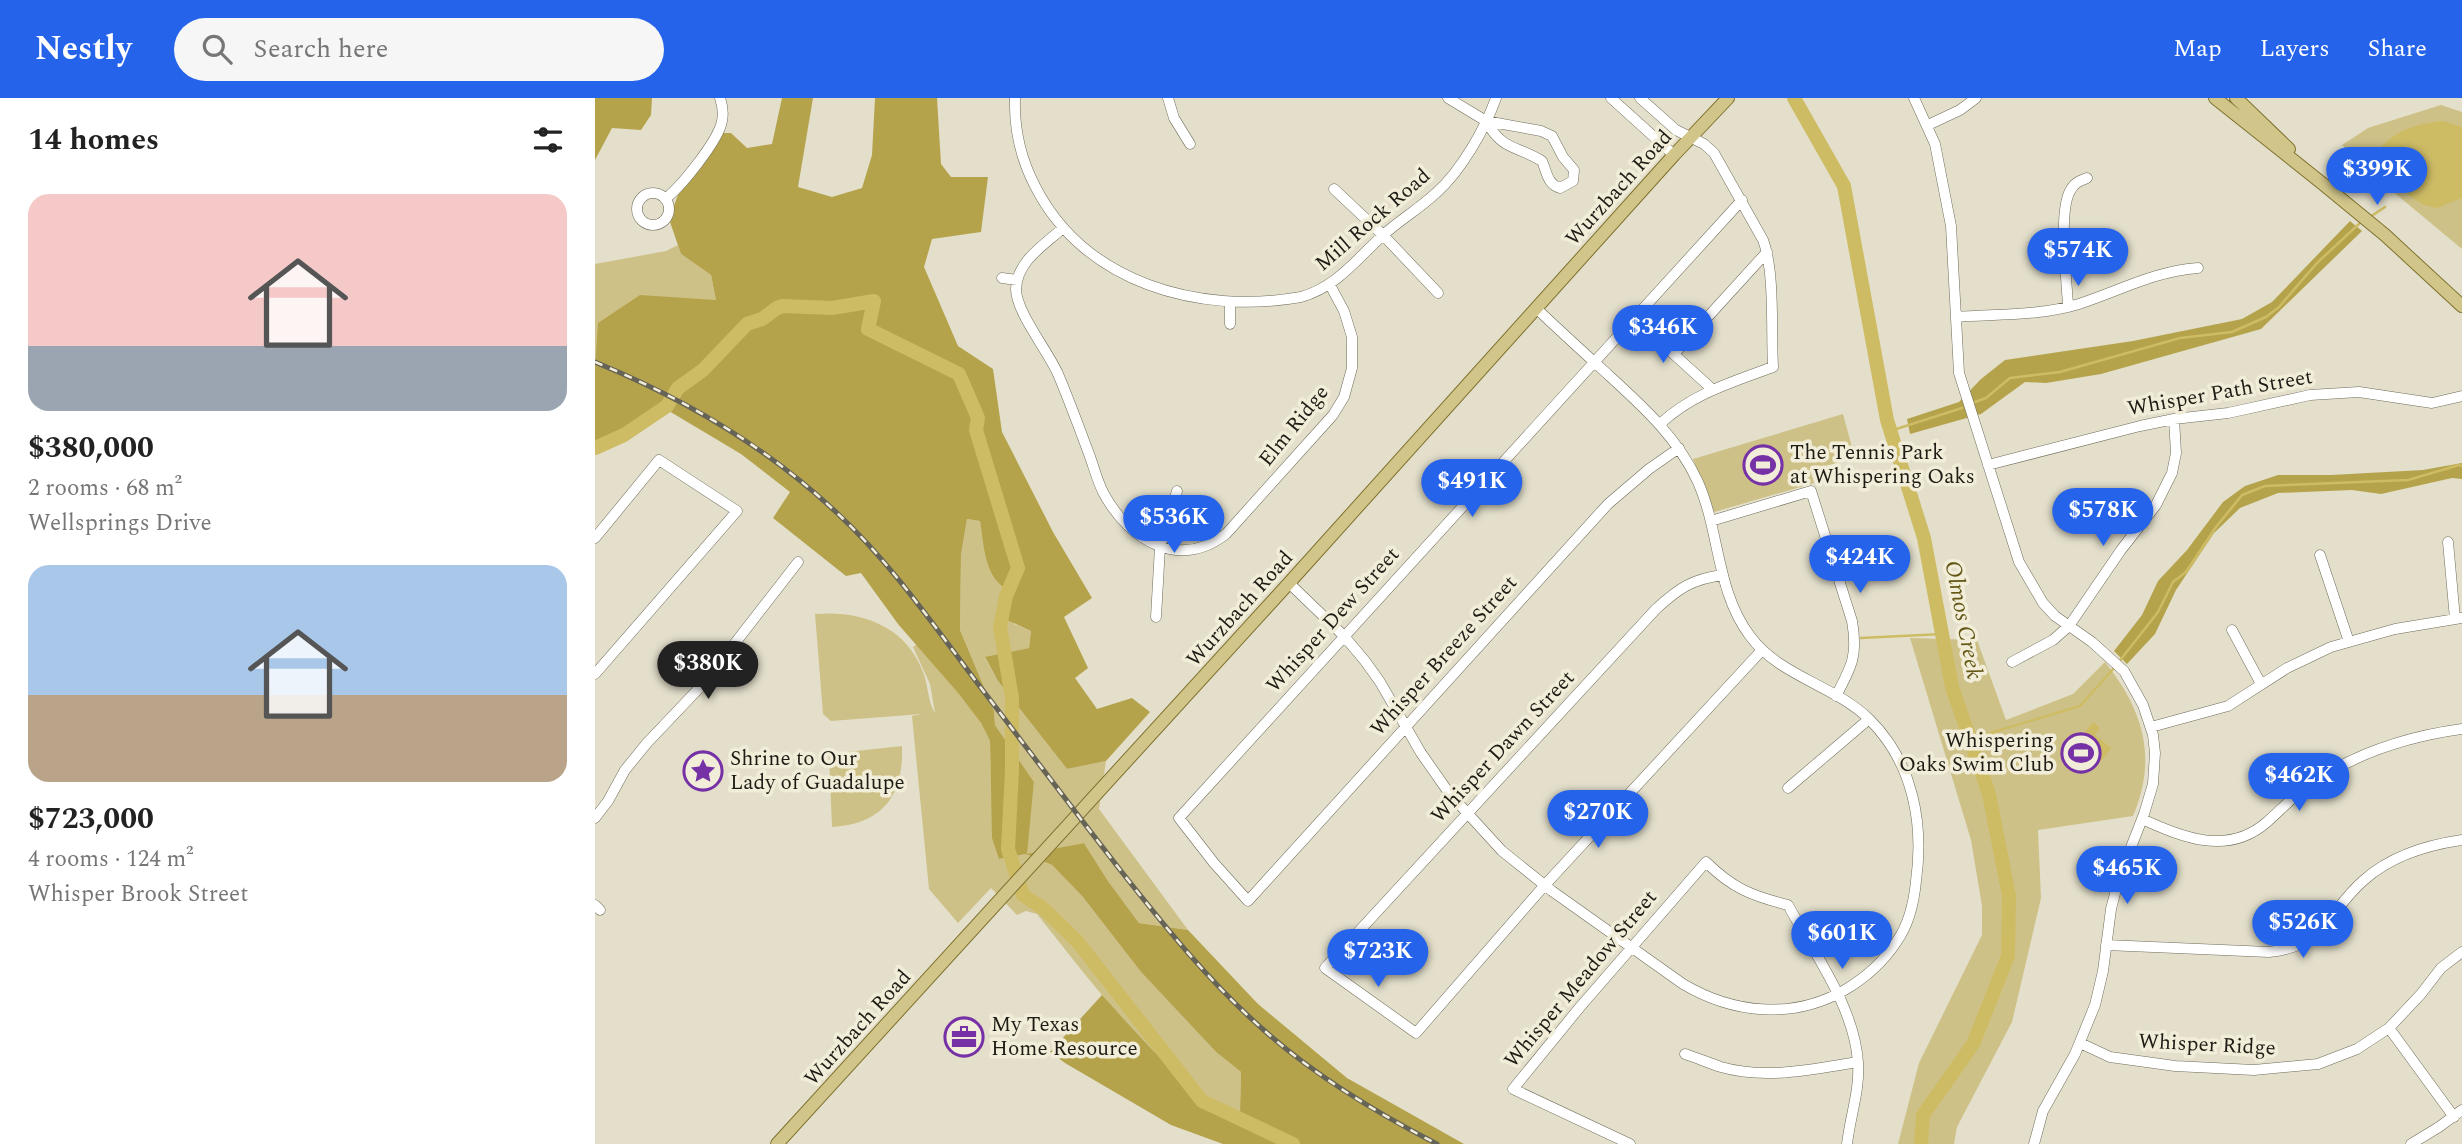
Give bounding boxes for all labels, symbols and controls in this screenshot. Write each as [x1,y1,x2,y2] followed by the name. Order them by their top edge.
[174,18,664,81] search box
[35,24,132,74] text: Nestly
[254,29,388,69] text: Search here
[198,30,236,68] icon: search
[2173,31,2222,67] text: Map
[2260,31,2330,67] text: Layers
[2368,31,2427,67] text: Share
[28,117,159,163] text: 14 homes
[529,121,567,159] icon: filters
[1558,123,1680,253] street label: Wurzbach Road
[2328,148,2426,207] pin: $399K
[2342,152,2412,187] text: $399K
[1308,161,1438,279] street label: Mill Rock Road
[2029,228,2127,288] pin: $574K
[2043,233,2113,268] text: $574K
[235,240,361,366] icon: home
[1614,306,1712,365] pin: $346K
[1628,310,1698,345] text: $346K
[2125,361,2315,425] street label: Whisper Path Street
[1251,378,1337,474] street label: Elm Ridge
[28,425,154,471] text: $380,000
[1790,437,1975,493] place label: The Tennis Park at Whispering Oaks
[1742,444,1784,486] sports icon: The Tennis Park at Whispering Oaks
[1423,460,1521,519] pin: $491K
[1437,464,1507,499] text: $491K
[28,471,182,506] text: 2 rooms · 68 m²
[2054,489,2152,548] pin: $578K
[2068,493,2138,528] text: $578K
[1125,496,1223,555] pin: $536K
[1139,500,1209,535] text: $536K
[28,506,212,541] text: Wellsprings Drive
[1811,536,1909,595] pin: $424K
[1259,540,1407,700] street label: Whisper Dew Street
[1825,540,1895,575] text: $424K
[1179,544,1301,674] street label: Wurzbach Road
[1934,558,1992,683] water label: Olmos Creek
[1363,568,1525,744] street label: Whisper Breeze Street
[235,611,361,737] icon: home
[659,642,757,701] pin: $380K
[673,646,743,681] text: $380K
[1423,663,1583,831] street label: Whisper Dawn Street
[1899,725,2054,781] place label: Whispering Oaks Swim Club
[2060,732,2102,774] sports icon: Whispering Oaks Swim Club
[730,743,905,799] place label: Shrine to Our Lady of Guadalupe
[682,750,724,792] place icon: Shrine to Our Lady of Guadalupe
[2250,754,2348,813] pin: $462K
[2264,758,2334,793] text: $462K
[1549,790,1647,850] pin: $270K
[1563,795,1633,830] text: $270K
[28,796,154,842] text: $723,000
[28,842,194,877] text: 4 rooms · 124 m²
[2078,846,2176,906] pin: $465K
[2092,851,2162,886] text: $465K
[28,877,248,912] text: Whisper Brook Street
[1497,883,1665,1075] street label: Whisper Meadow Street
[2254,900,2352,960] pin: $526K
[2268,905,2338,940] text: $526K
[1793,912,1891,971] pin: $601K
[1807,916,1877,951] text: $601K
[1329,930,1427,989] pin: $723K
[1343,934,1413,969] text: $723K
[797,963,919,1093] street label: Wurzbach Road
[991,1009,1138,1065] place label: My Texas Home Resource
[943,1016,985,1058] office icon: My Texas Home Resource
[2137,1025,2277,1065] street label: Whisper Ridge

